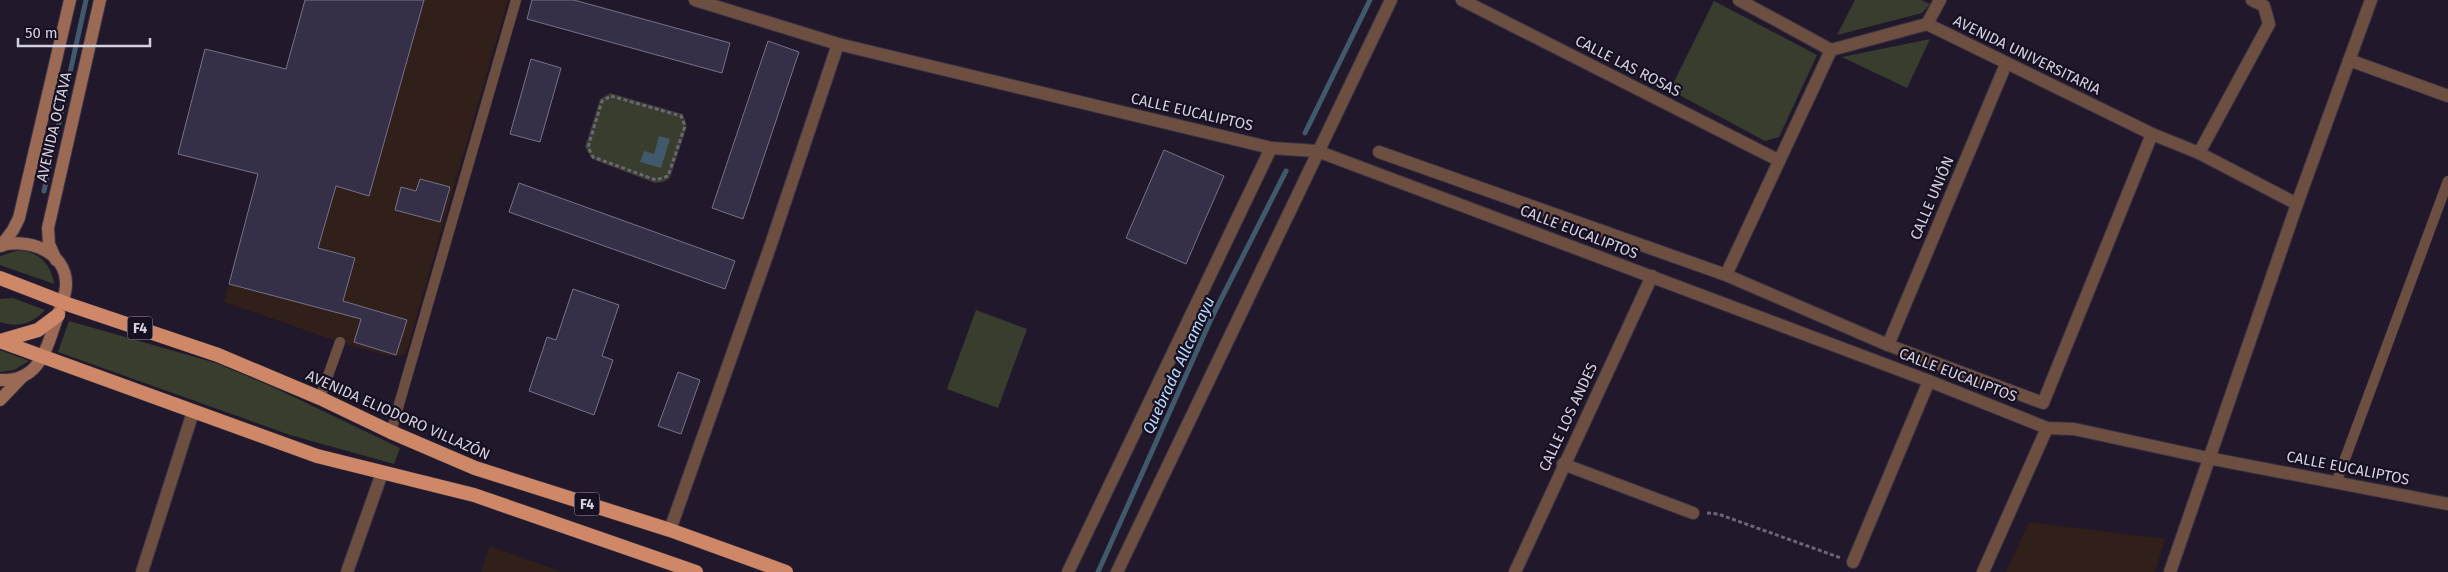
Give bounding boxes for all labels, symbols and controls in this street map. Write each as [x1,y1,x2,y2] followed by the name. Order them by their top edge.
[1950,11,2104,99] street label: AVENIDA UNIVERSITARIA
[18,15,150,47] scale bar
[25,24,58,42] text: 50 m
[1572,32,1684,100] street label: CALLE LAS ROSAS
[33,70,75,184] street label: AVENIDA OCTAVA
[1129,89,1255,135] street label: CALLE EUCALIPTOS
[1906,153,1958,243] street label: CALLE UNIÓN
[1517,201,1641,263] street label: CALLE EUCALIPTOS
[1138,294,1219,437] water label: Quebrada Allcamayu
[128,316,152,339] road number: F4
[1896,344,2020,406] street label: CALLE EUCALIPTOS
[1535,360,1601,474] street label: CALLE LOS ANDES
[303,366,493,464] street label: AVENIDA ELIODORO VILLAZÓN
[2285,447,2411,489] street label: CALLE EUCALIPTOS
[574,492,600,516] road number: F4

